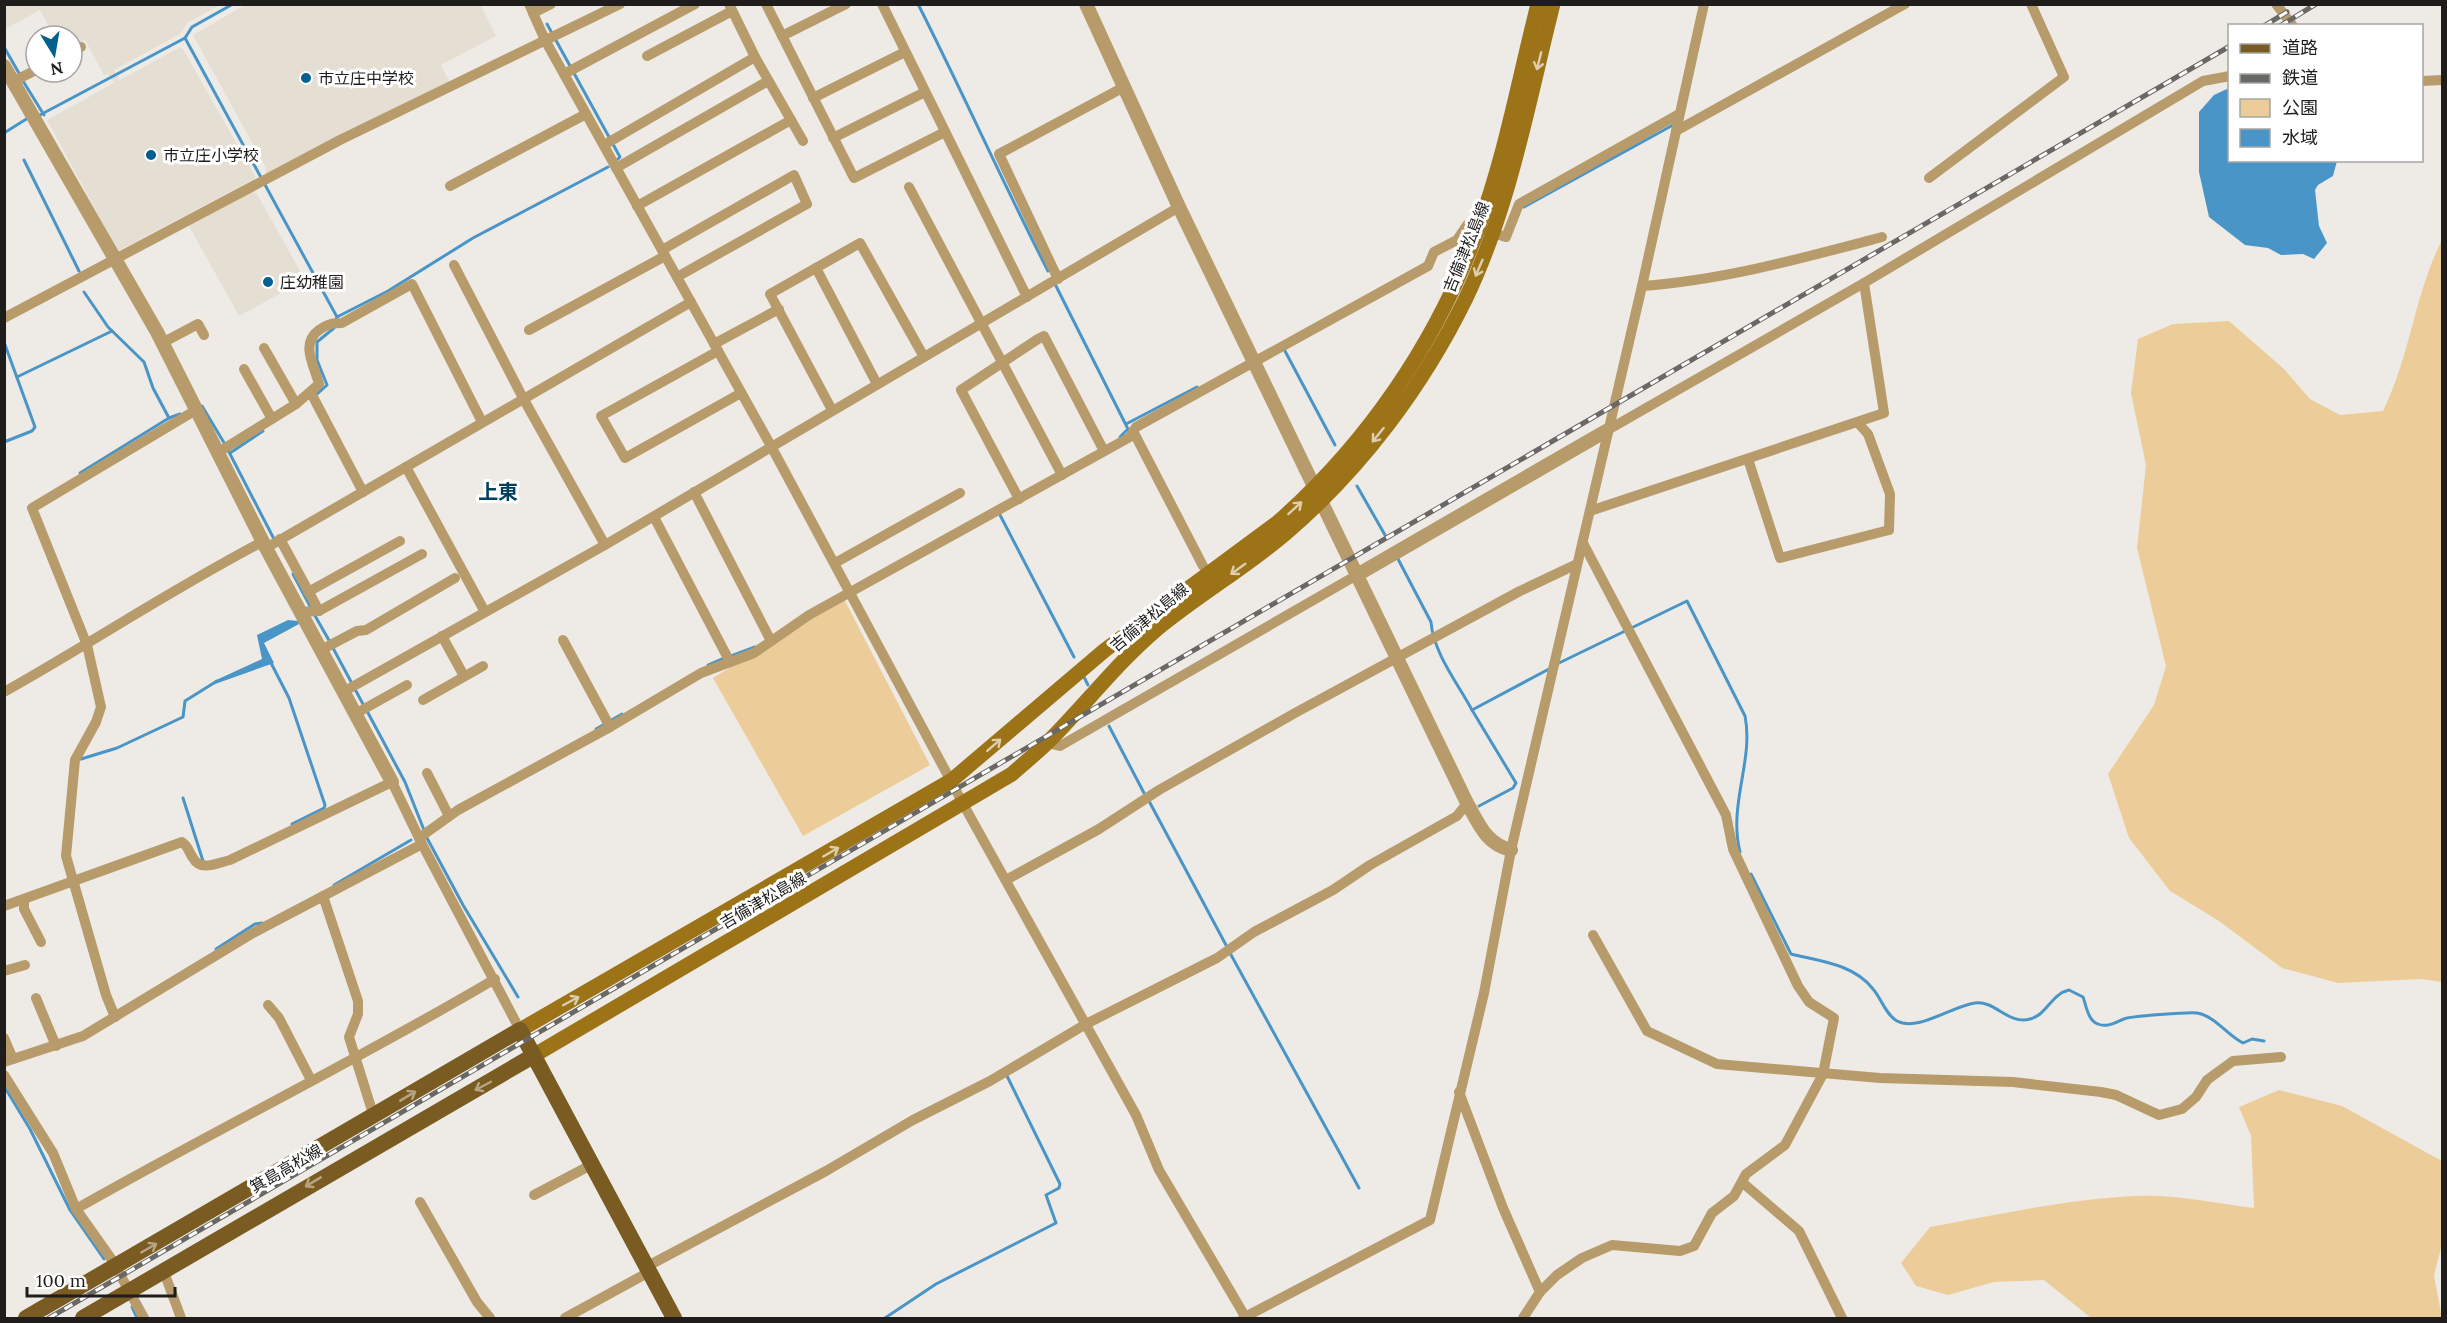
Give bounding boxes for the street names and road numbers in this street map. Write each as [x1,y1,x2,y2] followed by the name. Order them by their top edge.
[1439,199,1493,295] street label: 吉備津松島線
[1106,578,1192,656] street label: 吉備津松島線
[716,867,810,933] street label: 吉備津松島線
[246,1139,326,1197] street label: 箕島高松線

